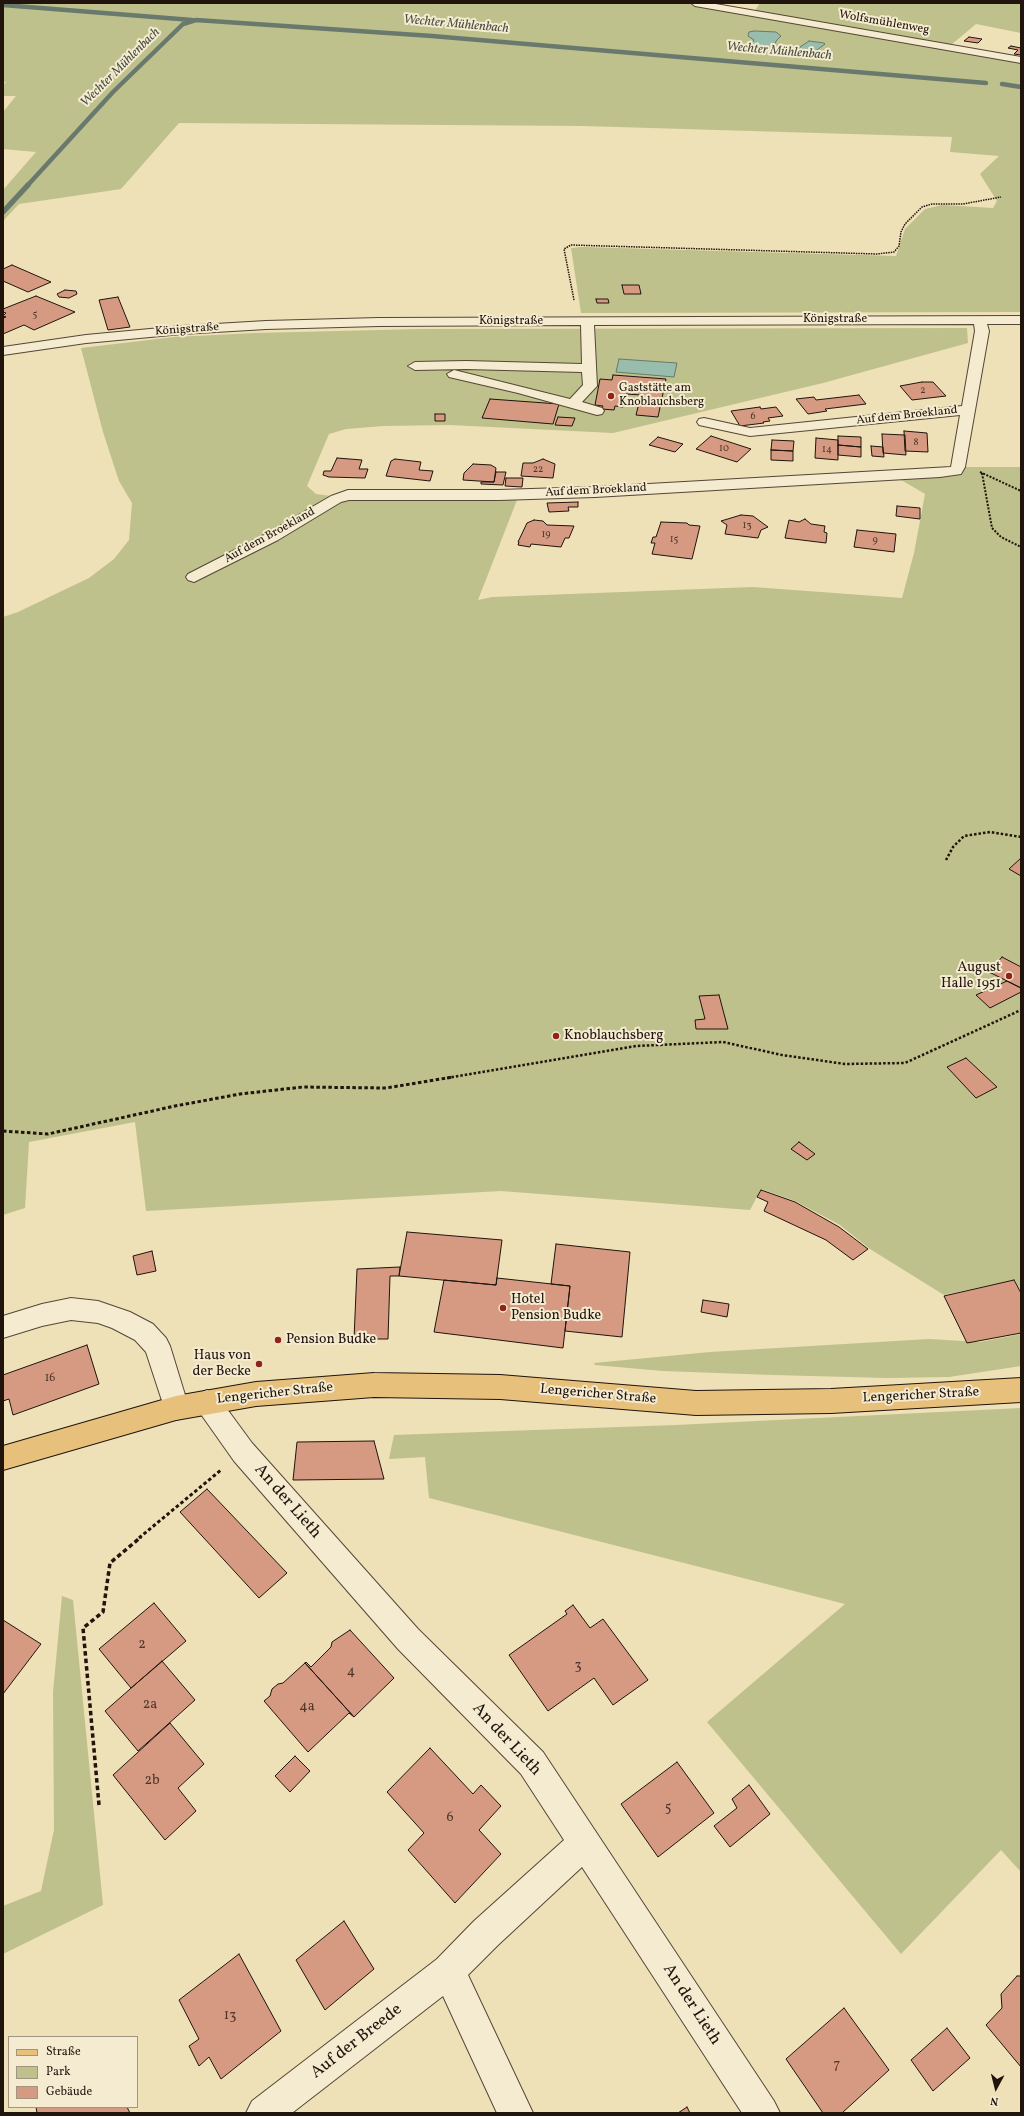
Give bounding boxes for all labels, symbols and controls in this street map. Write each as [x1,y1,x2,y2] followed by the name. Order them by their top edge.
[838,8,930,38] street label: Wolfsmühlenweg
[403,13,509,37] water label: Wechter Mühlenbach
[78,25,164,111] water label: Wechter Mühlenbach
[726,40,832,64] water label: Wechter Mühlenbach
[33,309,37,321] house number: 5
[803,313,867,327] street label: Königstraße
[479,315,543,329] street label: Königstraße
[154,321,220,339] street label: Königstraße
[619,382,704,410] place label: Gaststätte am Knoblauchsberg
[920,385,926,397] house number: 2
[606,391,616,401] marker: Gaststätte am Knoblauchsberg
[856,404,958,428] street label: Auf dem Broekland
[750,411,756,423] house number: 6
[913,437,919,449] house number: 8
[719,443,729,455] house number: 10
[822,444,832,456] house number: 14
[533,464,543,476] house number: 22
[545,481,647,501] street label: Auf dem Broekland
[222,505,318,567] street label: Auf dem Broekland
[742,520,752,532] house number: 13
[541,529,551,541] house number: 19
[670,534,678,546] house number: 15
[872,535,878,547] house number: 9
[941,960,1001,992] place label: August Halle 1951
[1004,971,1014,981] marker: August Halle 1951
[564,1028,663,1044] place label: Knoblauchsberg
[551,1031,561,1041] marker: Knoblauchsberg
[511,1292,601,1324] place label: Hotel Pension Budke
[498,1303,508,1313] marker: Hotel Pension Budke
[286,1332,376,1348] place label: Pension Budke
[273,1335,283,1345] marker: Pension Budke
[192,1348,251,1380] place label: Haus von der Becke
[254,1359,264,1369] marker: Haus von der Becke
[45,1372,55,1386] house number: 16
[216,1380,334,1408] street label: Lengericher Straße
[539,1382,657,1408] street label: Lengericher Straße
[862,1385,980,1407] street label: Lengericher Straße
[249,1460,325,1544] street label: An der Lieth
[138,1637,146,1653] house number: 2
[574,1658,582,1674] house number: 3
[347,1664,355,1680] house number: 4
[143,1697,157,1713] house number: 2a
[299,1699,315,1715] house number: 4a
[467,1699,545,1781] street label: An der Lieth
[144,1773,160,1789] house number: 2b
[665,1800,671,1816] house number: 5
[446,1810,454,1826] house number: 6
[657,1961,725,2049] street label: An der Lieth
[307,2000,407,2084] street label: Auf der Breede
[224,2008,236,2024] house number: 13
[8,2036,138,2108] legend
[46,2044,81,2060] text: Straße
[834,2057,840,2073] house number: 7
[46,2064,71,2080] text: Park
[976,2068,1016,2108] north arrow
[46,2084,92,2100] text: Gebäude
[990,2092,999,2108] text: N

